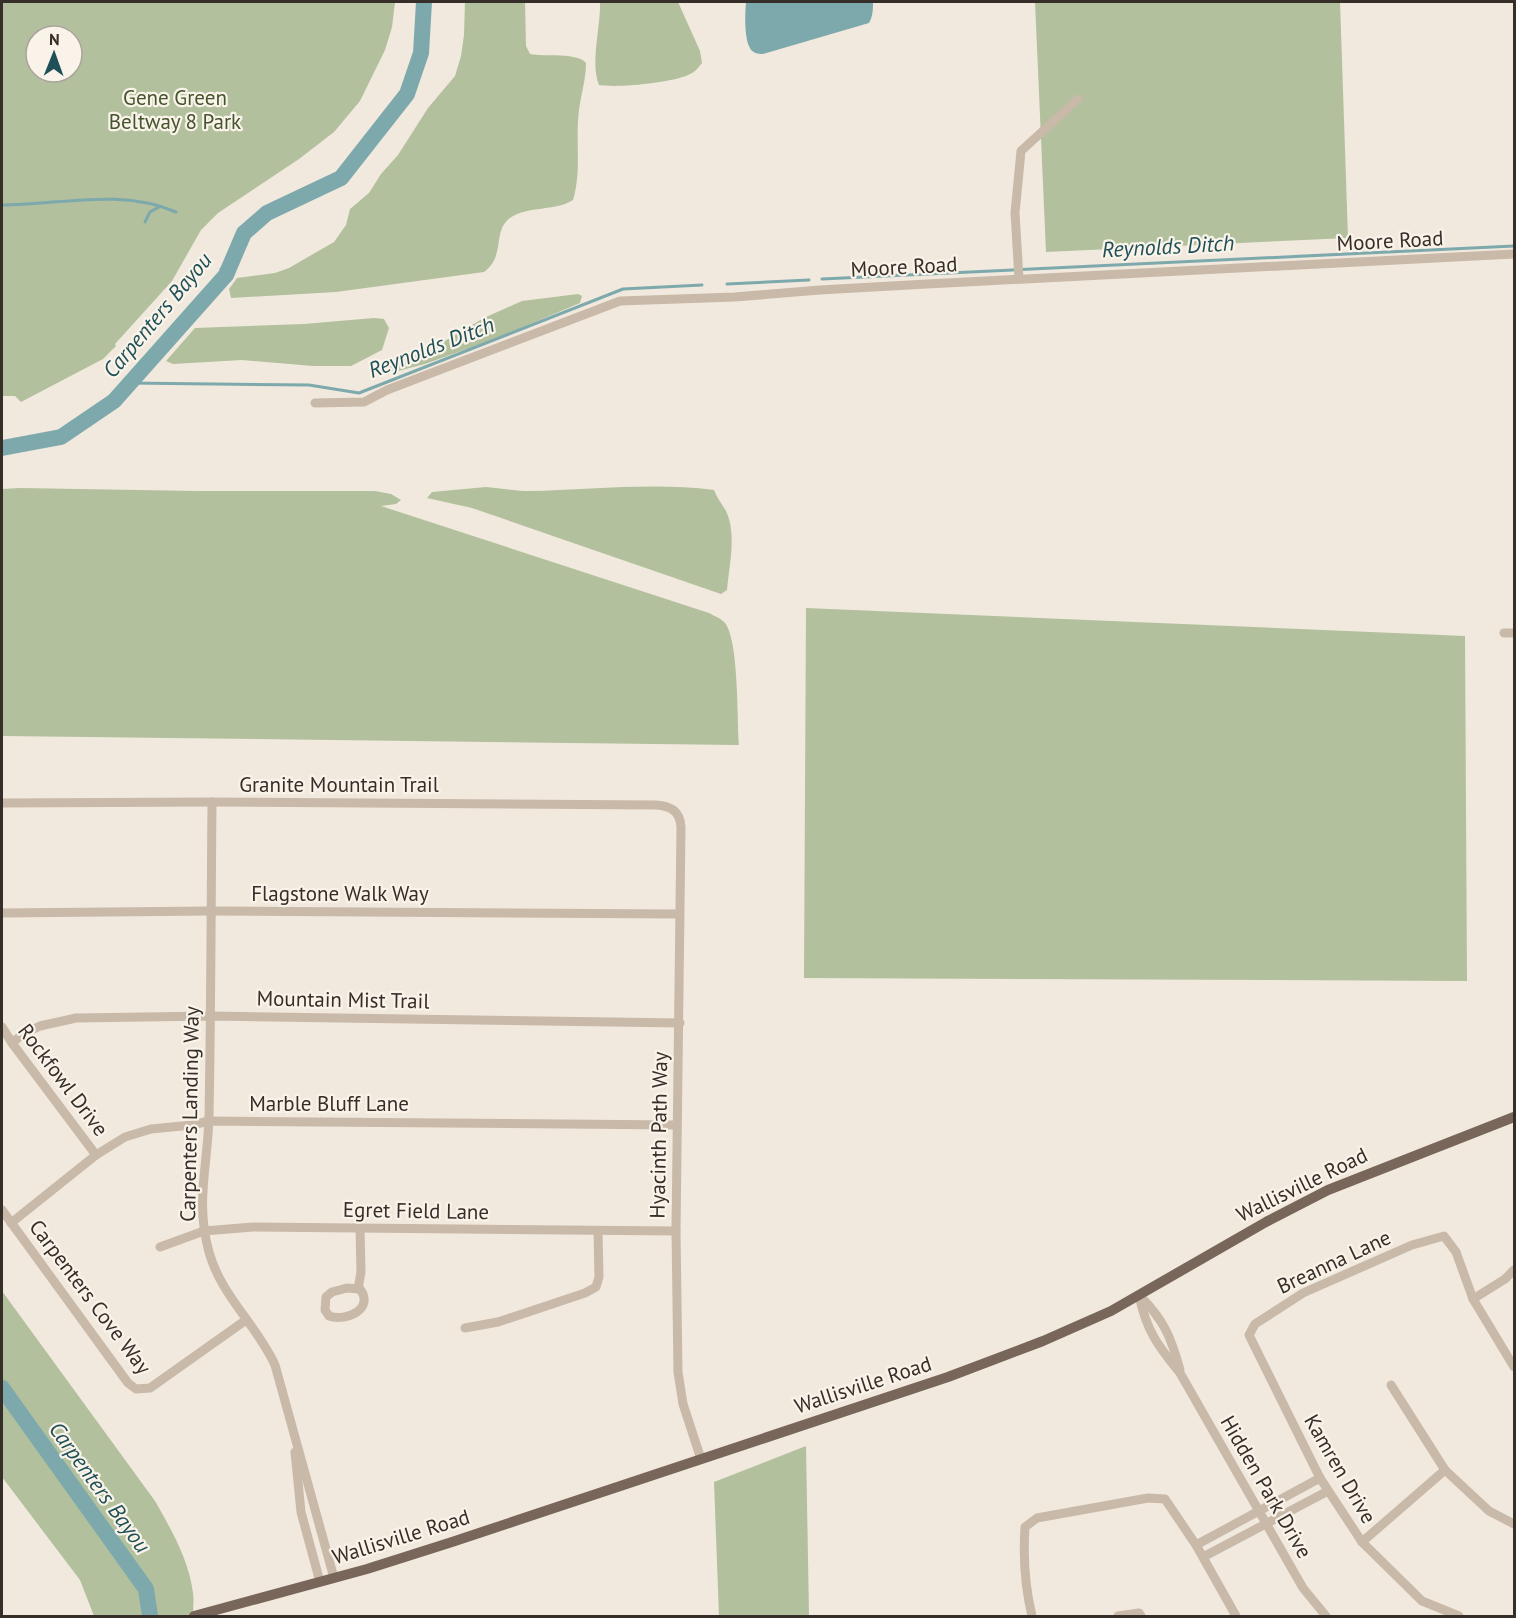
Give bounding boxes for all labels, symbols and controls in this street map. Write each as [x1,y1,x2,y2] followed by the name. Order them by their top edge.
[24,24,84,84] north arrow
[49,29,60,49] text: N
[109,84,241,135] park label: Gene Green Beltway 8 Park
[1336,224,1444,257] street label: Moore Road
[1101,229,1235,263] water label: Reynolds Ditch
[96,247,218,383] water label: Carpenters Bayou
[850,250,958,283] street label: Moore Road
[364,310,498,384] water label: Reynolds Ditch
[239,771,439,798] street label: Granite Mountain Trail
[251,880,429,907] street label: Flagstone Walk Way
[256,984,430,1015] street label: Mountain Mist Trail
[174,1006,205,1222] street label: Carpenters Landing Way
[12,1018,115,1141] street label: Rockfowl Drive
[644,1051,673,1219] street label: Hyacinth Path Way
[249,1090,409,1117] street label: Marble Bluff Lane
[1232,1141,1372,1228] street label: Wallisville Road
[343,1196,489,1225] street label: Egret Field Lane
[23,1214,157,1380] street label: Carpenters Cove Way
[1273,1223,1395,1300] street label: Breanna Lane
[791,1350,935,1419] street label: Wallisville Road
[1298,1409,1383,1528] street label: Kamren Drive
[1215,1410,1318,1563] street label: Hidden Park Drive
[43,1416,157,1558] water label: Carpenters Bayou
[329,1503,473,1570] street label: Wallisville Road

